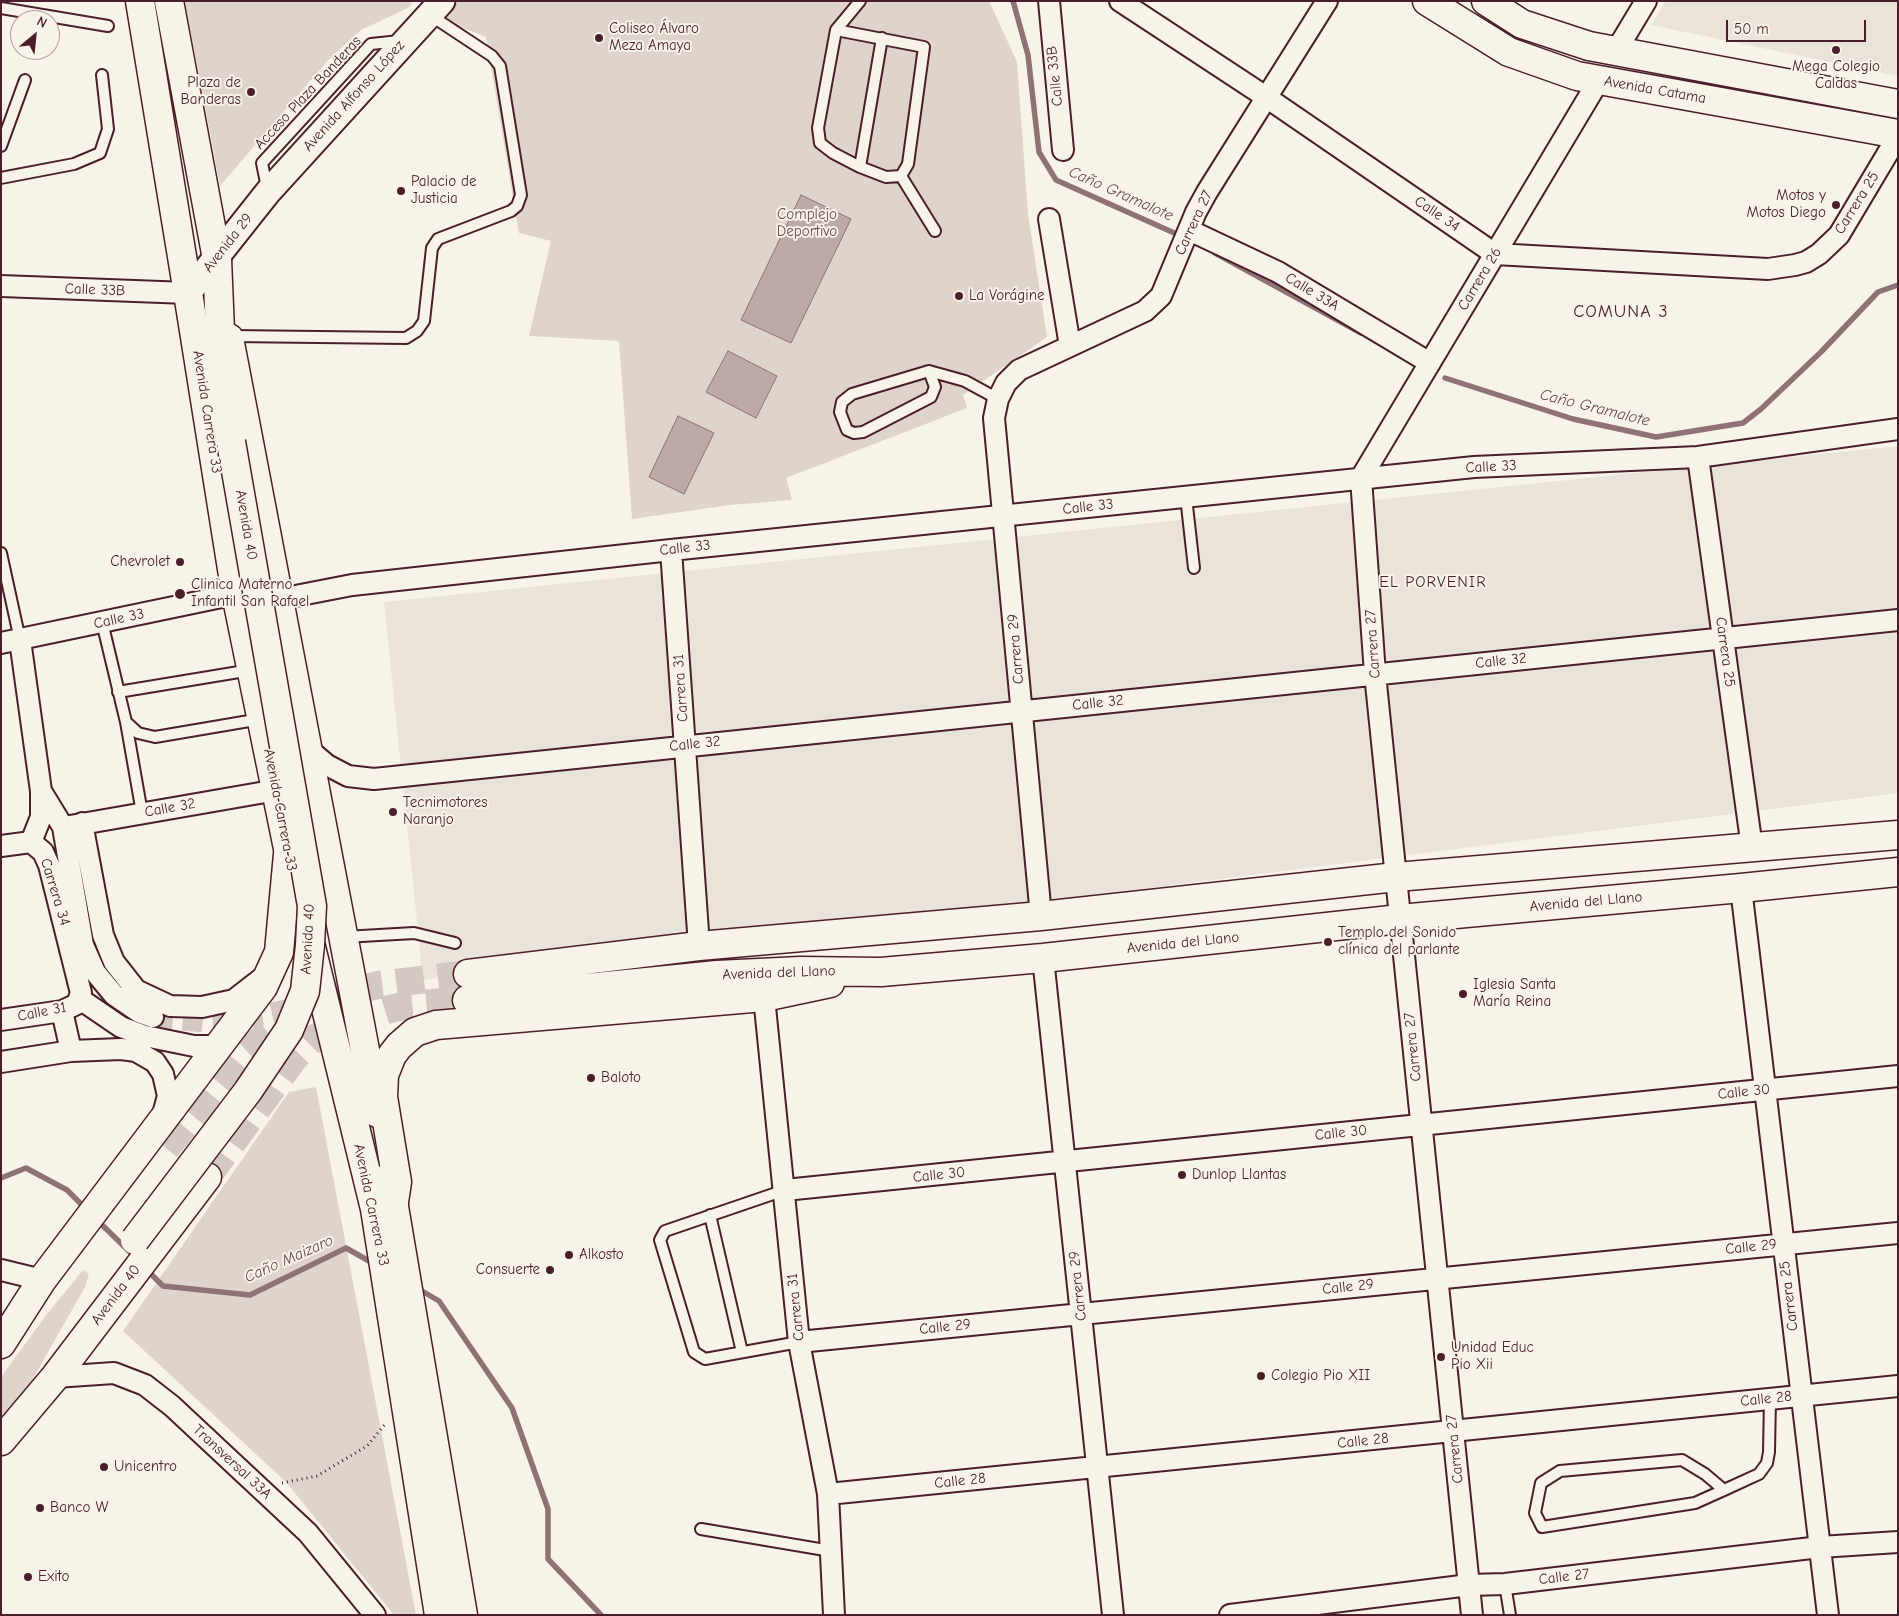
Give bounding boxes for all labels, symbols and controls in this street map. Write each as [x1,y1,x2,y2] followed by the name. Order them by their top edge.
[10,10,60,60] north arrow
[1729,10,1869,42] scale bar
[34,13,50,32] text: N
[609,20,699,55] place label: Coliseo Álvaro Meza Amaya
[1734,20,1769,38] text: 50 m
[593,32,605,44] marker: Coliseo Álvaro Meza Amaya
[251,33,365,153] street label: Acceso Plaza Banderas
[299,37,409,155] street label: Avenida Alfonso López
[1830,44,1842,56] marker: Mega Colegio Caldas
[1043,45,1067,107] street label: Calle 33B
[1792,58,1880,93] place label: Mega Colegio Caldas
[1603,72,1707,108] street label: Avenida Catama
[181,74,241,109] place label: Plaza de Banderas
[245,86,257,98] marker: Plaza de Banderas
[1066,162,1176,226] water label: Caño Gramalote
[1831,168,1883,238] street label: Carrera 25
[411,173,477,208] place label: Palacio de Justicia
[395,185,407,197] marker: Palacio de Justicia
[1746,187,1826,222] place label: Motos y Motos Diego
[1171,188,1217,258] street label: Carrera 27
[1411,192,1463,236] street label: Calle 34
[1830,199,1842,211] marker: Motos y Motos Diego
[777,206,837,241] park label: Complejo Deportivo
[199,210,257,276] street label: Avenida 29
[1454,244,1506,314] street label: Carrera 26
[1282,269,1342,315] street label: Calle 33A
[64,280,126,300] street label: Calle 33B
[969,287,1044,305] place label: La Vorágine
[953,290,965,302] marker: La Vorágine
[1572,301,1670,323] district label: COMUNA 3
[188,349,226,475] street label: Avenida Carrera 33
[1538,385,1652,431] water label: Caño Gramalote
[1465,457,1517,477] street label: Calle 33
[231,488,261,562] street label: Avenida 40
[1062,495,1114,519] street label: Calle 33
[659,536,711,560] street label: Calle 33
[110,553,170,571] place label: Chevrolet
[174,556,186,568] marker: Chevrolet
[1378,572,1488,592] district label: EL PORVENIR
[191,576,309,611] place label: Clinica Materno Infantil San Rafael
[173,587,187,601] marker: Clinica Materno Infantil San Rafael
[92,605,146,633] street label: Calle 33
[1362,609,1384,679] street label: Carrera 27
[1004,613,1028,685] street label: Carrera 29
[1711,616,1739,688] street label: Carrera 25
[1474,649,1528,673] street label: Calle 32
[670,653,692,723] street label: Carrera 31
[1071,691,1125,715] street label: Calle 32
[668,732,722,756] street label: Calle 32
[259,747,301,873] street label: Avenida Carrera 33
[403,794,487,829] place label: Tecnimotores Naranjo
[143,795,197,821] street label: Calle 32
[387,806,399,818] marker: Tecnimotores Naranjo
[36,856,74,928] street label: Carrera 34
[1529,888,1643,916] street label: Avenida del Llano
[297,903,319,975] street label: Avenida 40
[1338,924,1460,959] place label: Templo del Sonido clínica del parlante
[1126,928,1240,958] street label: Avenida del Llano
[1322,936,1334,948] marker: Templo del Sonido clínica del parlante
[722,962,836,984] street label: Avenida del Llano
[1473,976,1556,1011] place label: Iglesia Santa María Reina
[1457,988,1469,1000] marker: Iglesia Santa María Reina
[16,998,68,1026] street label: Calle 31
[1400,1012,1426,1082] street label: Carrera 27
[601,1069,641,1087] place label: Baloto
[585,1072,597,1084] marker: Baloto
[1717,1080,1771,1104] street label: Calle 30
[1314,1121,1368,1145] street label: Calle 30
[349,1142,393,1268] street label: Avenida Carrera 33
[912,1163,966,1187] street label: Calle 30
[1192,1166,1286,1184] place label: Dunlop Llantas
[1176,1169,1188,1181] marker: Dunlop Llantas
[242,1231,336,1287] water label: Caño Maizaro
[1724,1235,1778,1259] street label: Calle 29
[579,1246,624,1264] place label: Alkosto
[563,1249,575,1261] marker: Alkosto
[1065,1250,1091,1322] street label: Carrera 29
[1776,1260,1802,1332] street label: Carrera 25
[87,1261,145,1329] street label: Avenida 40
[476,1261,540,1279] place label: Consuerte
[544,1264,556,1276] marker: Consuerte
[783,1272,809,1342] street label: Carrera 31
[1321,1275,1375,1299] street label: Calle 29
[918,1315,972,1339] street label: Calle 29
[1451,1339,1534,1374] place label: Unidad Educ Pio Xii
[1435,1351,1447,1363] marker: Unidad Educ Pio Xii
[1271,1367,1370,1385] place label: Colegio Pio XII
[1255,1370,1267,1382] marker: Colegio Pio XII
[1739,1387,1793,1411] street label: Calle 28
[1442,1414,1468,1484] street label: Carrera 27
[189,1421,275,1503] street label: Transversal 33A
[1336,1429,1390,1453] street label: Calle 28
[114,1458,177,1476] place label: Unicentro
[98,1461,110,1473] marker: Unicentro
[933,1469,987,1493] street label: Calle 28
[50,1499,109,1517] place label: Banco W
[34,1502,46,1514] marker: Banco W
[1538,1565,1590,1589] street label: Calle 27
[38,1568,69,1586] place label: Exito
[22,1571,34,1583] marker: Exito

